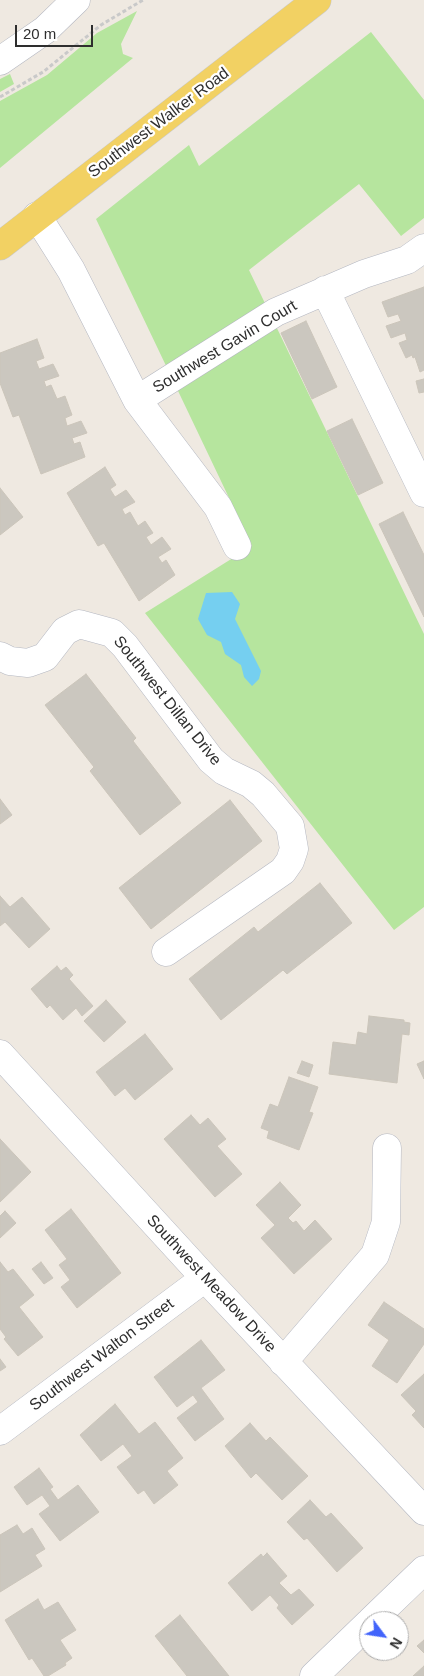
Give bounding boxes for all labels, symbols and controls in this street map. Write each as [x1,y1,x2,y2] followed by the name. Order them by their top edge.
[18,15,95,47] scale bar
[23,25,56,42] text: 20 m
[85,64,233,182] street label: Southwest Walker Road
[150,296,300,398] street label: Southwest Gavin Court
[109,632,225,770] street label: Southwest Dillan Drive
[142,1211,280,1357] street label: Southwest Meadow Drive
[26,1295,178,1415] street label: Southwest Walton Street
[359,1611,409,1661] north arrow
[387,1635,405,1652] text: N

